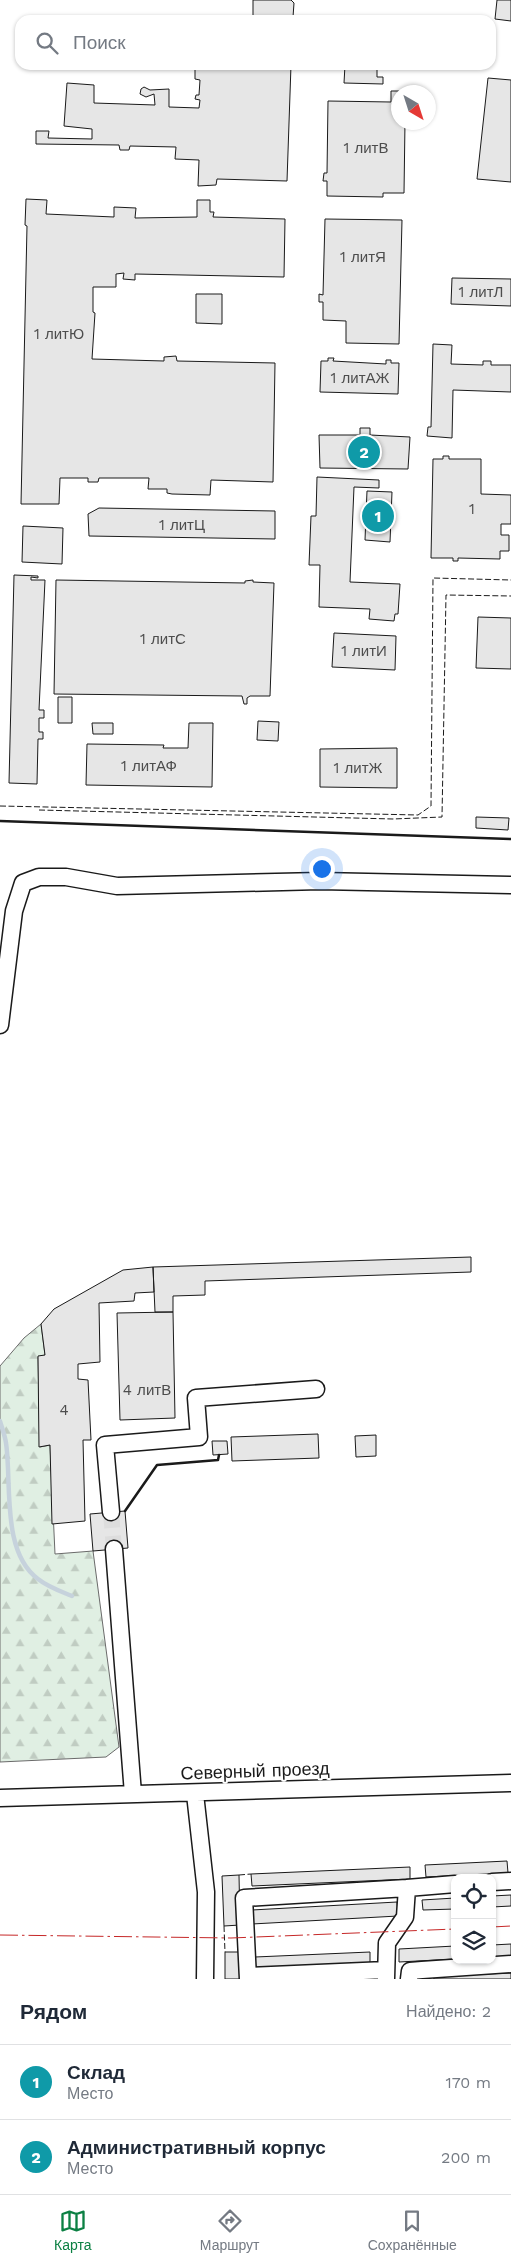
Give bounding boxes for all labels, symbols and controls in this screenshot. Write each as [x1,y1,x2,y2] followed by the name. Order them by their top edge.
[15,15,496,70] search box
[33,29,61,57] icon: search
[73,31,126,54] text: Поиск
[391,85,436,130] north arrow
[344,139,388,157] house number: 1 литВ
[340,248,386,266] house number: 1 литЯ
[459,283,503,301] house number: 1 литЛ
[34,325,84,343] house number: 1 литЮ
[331,369,390,387] house number: 1 литАЖ
[348,433,380,471] pin: 2
[362,497,394,535] pin: 1
[469,500,475,518] house number: 1
[159,516,205,534] house number: 1 литЦ
[140,630,186,648] house number: 1 литС
[341,642,387,660] house number: 1 литИ
[121,757,177,775] house number: 1 литАФ
[334,759,383,777] house number: 1 литЖ
[309,856,335,882] your location
[123,1381,171,1399] house number: 4 литВ
[59,1401,69,1419] house number: 4
[180,1757,330,1784] street label: Северный проезд
[451,1874,496,1964] map controls
[451,1874,496,1919] button: locate
[451,1919,496,1964] button: layers
[20,1999,87,2024] text: Рядом
[406,2002,491,2021] text: Найдено: 2
[67,2061,125,2084] text: Склад
[33,2073,39,2092] text: 1
[445,2073,491,2092] text: 170 m
[67,2084,113,2103] text: Место
[67,2136,326,2159] text: Административный корпус
[31,2148,41,2167] text: 2
[441,2148,491,2167] text: 200 m
[67,2159,113,2178] text: Место
[54,2207,92,2253] tab: Карта
[200,2207,259,2253] tab: Маршрут
[368,2207,457,2253] tab: Сохранённые

